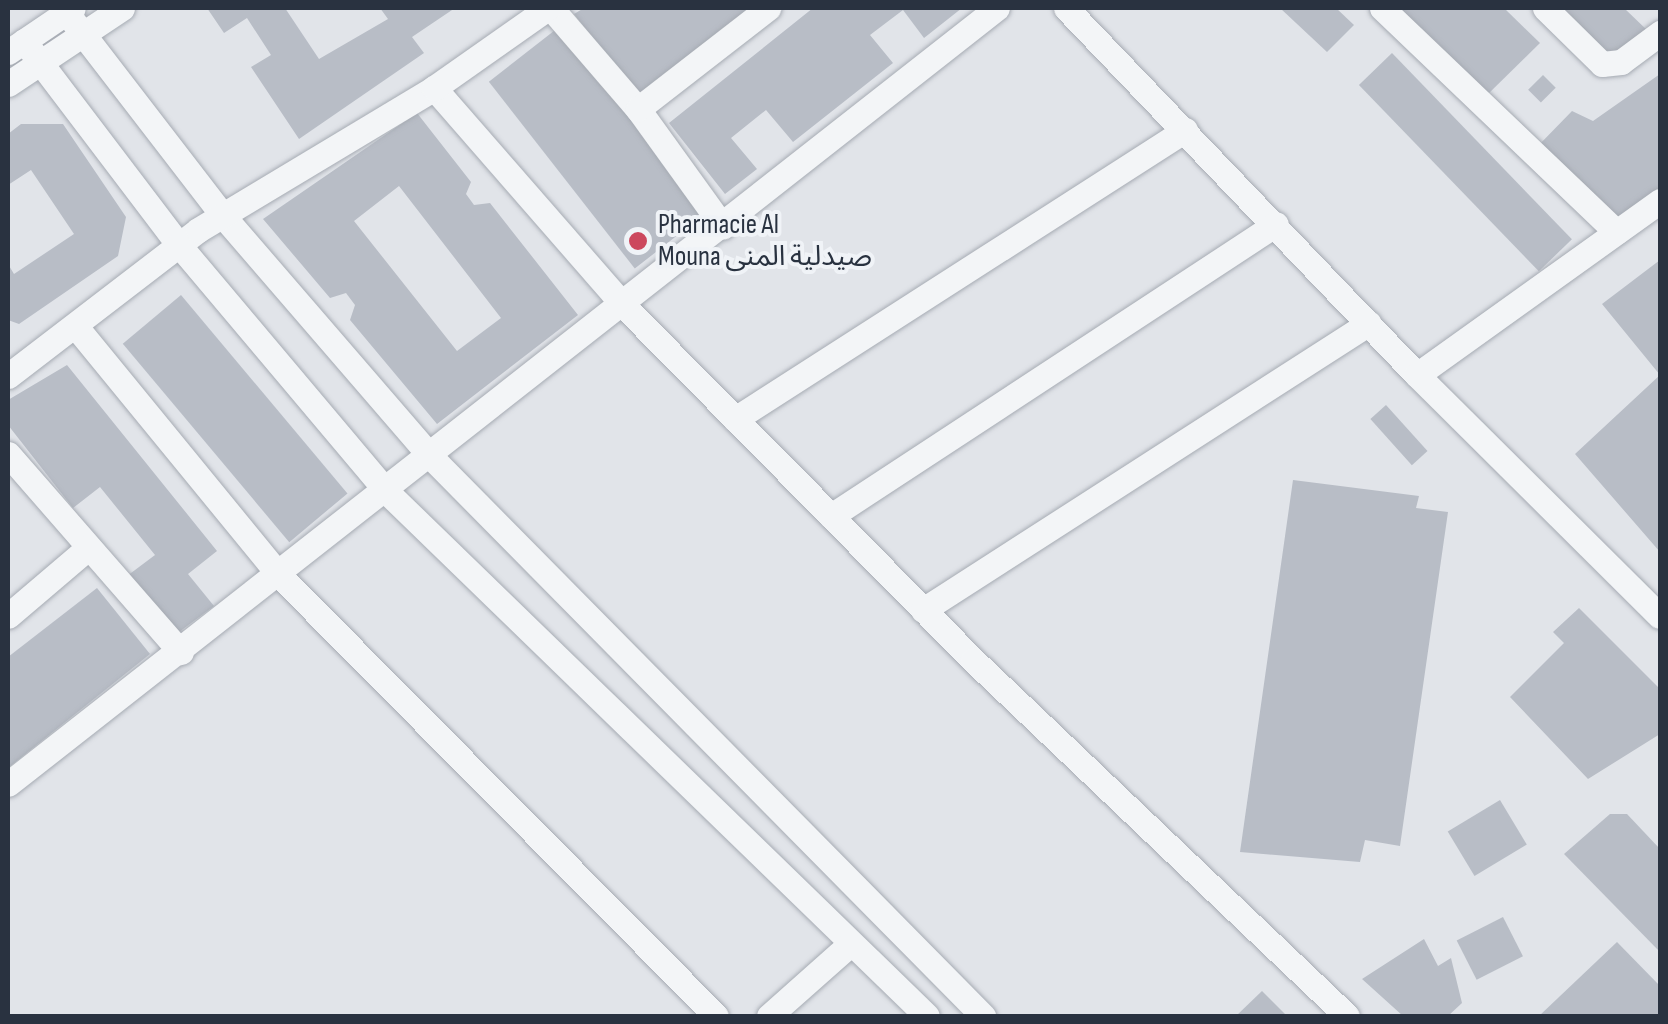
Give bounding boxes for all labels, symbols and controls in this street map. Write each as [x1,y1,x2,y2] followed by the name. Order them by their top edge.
[658,208,872,274] place label: Pharmacie Al Mouna صيدلية المنى
[627,230,649,252] marker: Pharmacie Al Mouna صيدلية المنى

